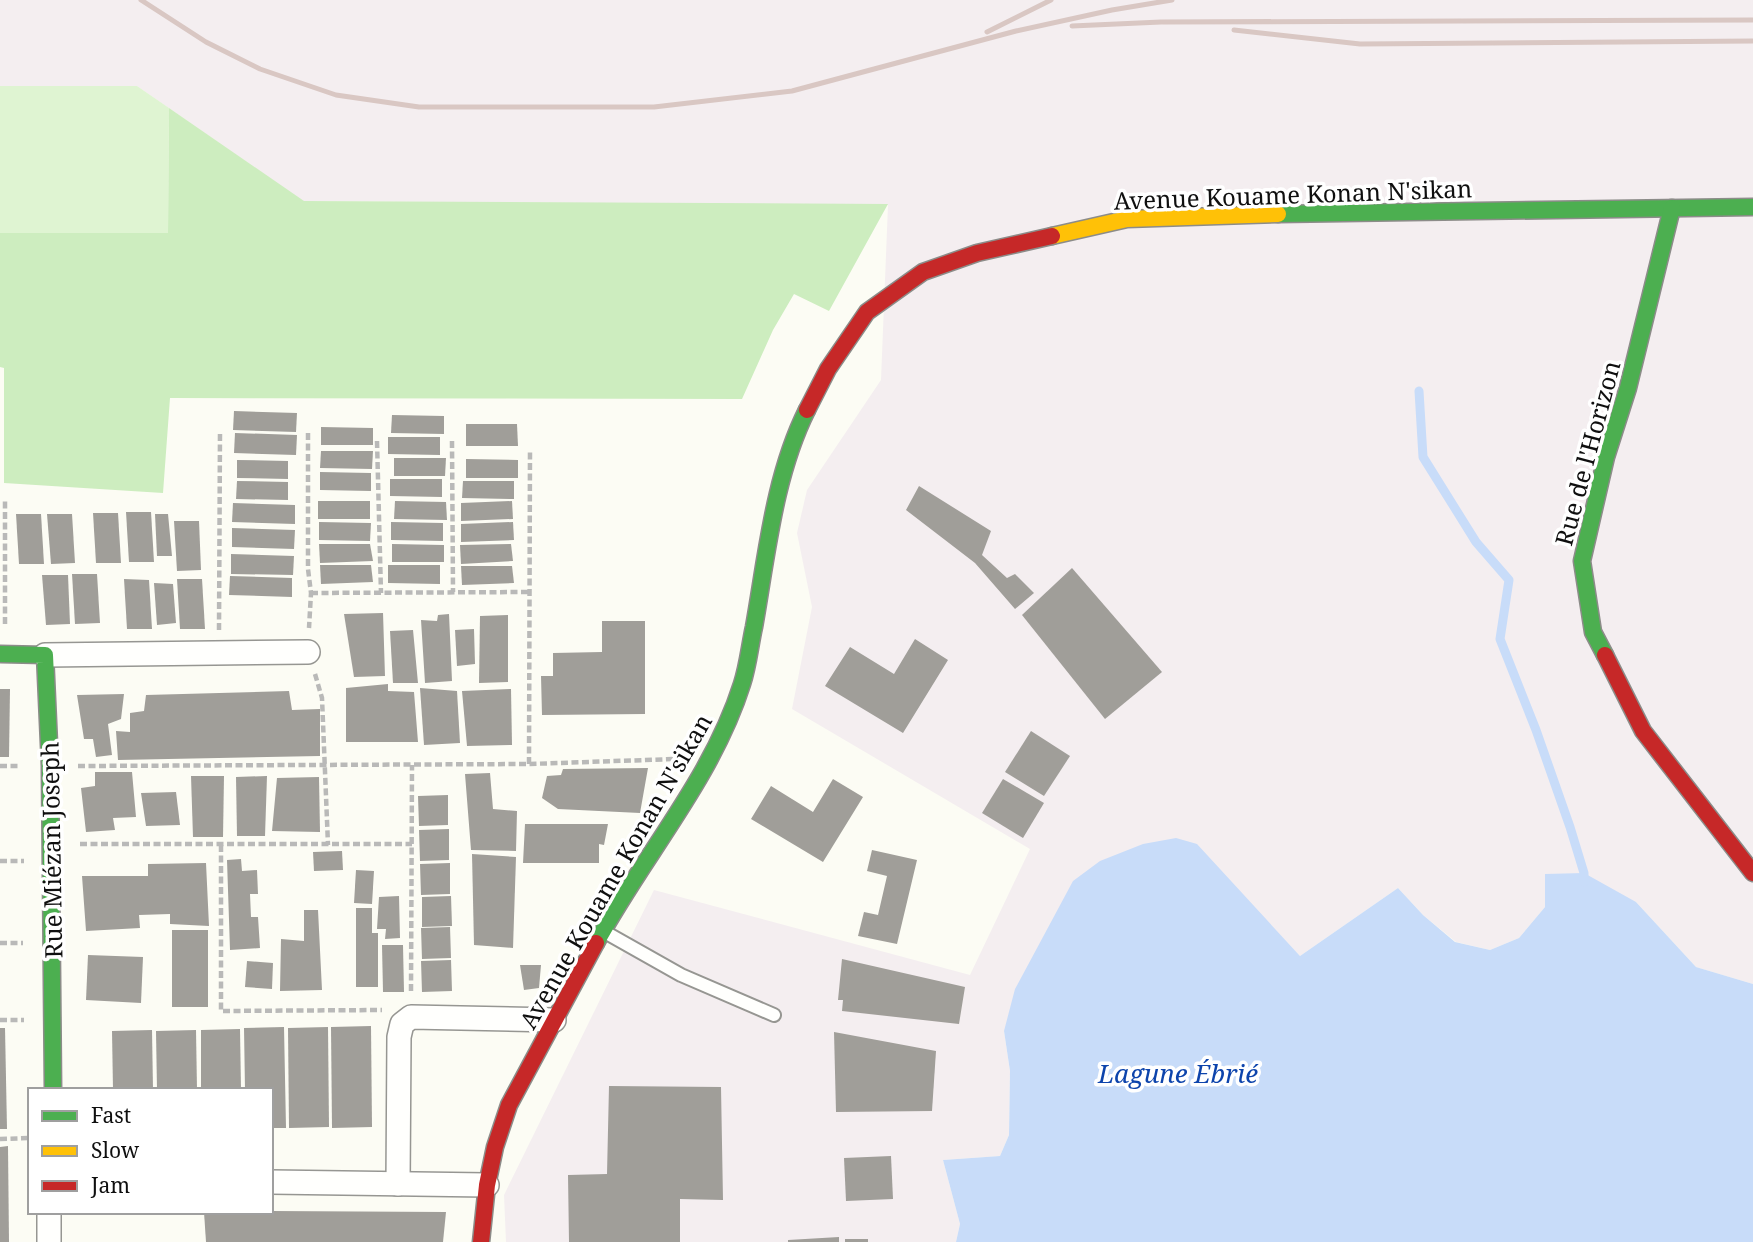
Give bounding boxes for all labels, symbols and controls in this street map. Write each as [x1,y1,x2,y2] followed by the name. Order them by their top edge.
[1113,171,1473,217] street label: Avenue Kouame Konan N'sikan
[1546,357,1628,549] street label: Rue de l'Horizon
[511,707,719,1035] street label: Avenue Kouame Konan N'sikan
[33,741,69,959] street label: Rue Miézan Joseph
[1097,1055,1259,1091] water label: Lagune Ébrié
[28,1088,273,1214] legend
[91,1101,131,1129] text: Fast
[91,1136,140,1164] text: Slow
[90,1171,130,1199] text: Jam

